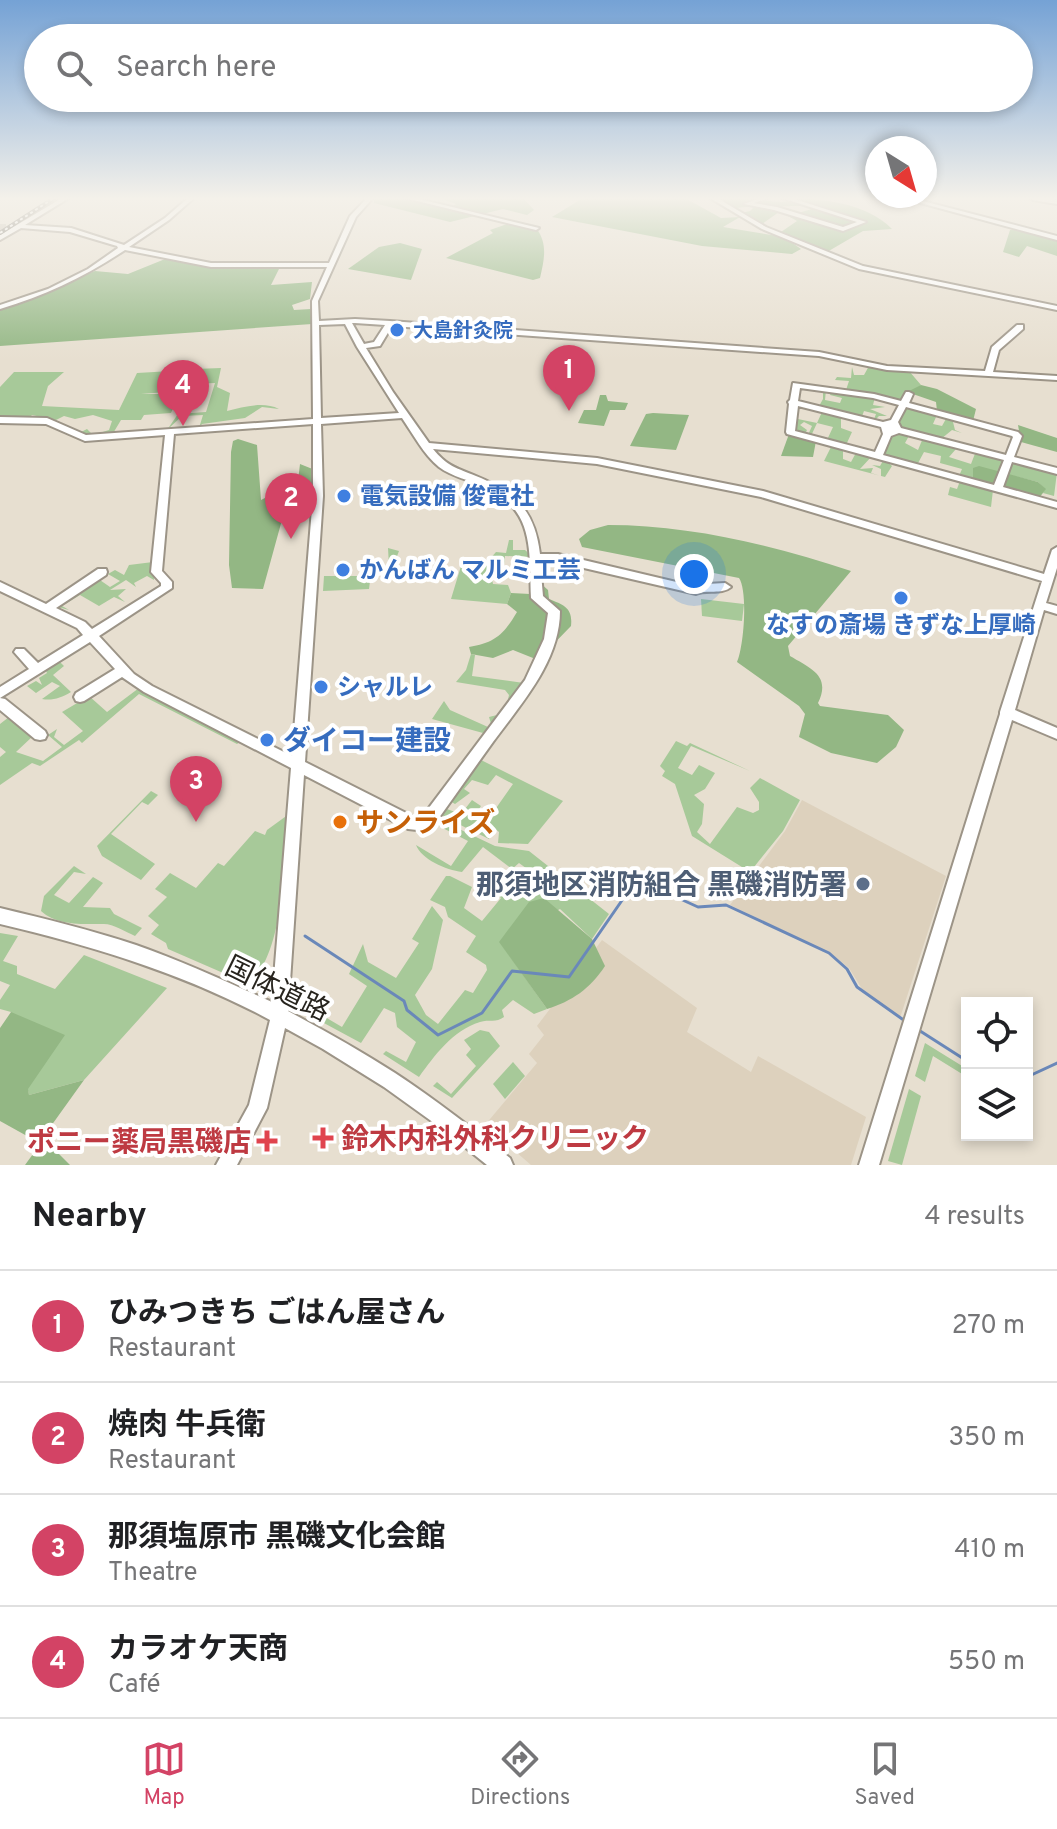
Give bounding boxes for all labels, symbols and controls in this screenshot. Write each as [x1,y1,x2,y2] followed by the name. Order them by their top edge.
[24,24,1033,112] search box
[52,46,96,90] icon: search
[116,50,276,87] text: Search here
[865,136,937,208] north arrow
[413,319,513,345] place label: 大島針灸院
[388,321,406,339] marker: 大島針灸院
[543,345,595,411] pin: 1
[157,360,209,426] pin: 4
[265,473,317,539] pin: 2
[360,483,534,513] place label: 電気設備 俊電社
[335,487,353,505] marker: 電気設備 俊電社
[674,554,714,594] your location
[359,557,581,587] place label: かんばん マルミ工芸
[334,561,352,579] marker: かんばん マルミ工芸
[892,589,910,607] marker: なすの斎場 きずな上厚崎
[766,612,1036,642] place label: なすの斎場 きずな上厚崎
[337,674,433,704] place label: シャルレ
[312,678,330,696] marker: シャルレ
[283,725,451,761] place label: ダイコー建設
[258,731,276,749] marker: ダイコー建設
[170,756,222,822] pin: 3
[356,807,495,843] place label: サンライズ
[331,813,349,831] marker: サンライズ
[476,869,847,905] place label: 那須地区消防組合 黒磯消防署
[854,875,872,893] marker: 那須地区消防組合 黒磯消防署
[218,950,335,1031] street label: 国体道路
[961,997,1033,1141] map controls
[961,997,1033,1069] button: locate
[961,1069,1033,1141] button: layers
[341,1123,649,1159] place label: 鈴木内科外科クリニック
[27,1126,251,1162] place label: ポニー薬局黒磯店
[312,1127,334,1149] marker: 鈴木内科外科クリニック
[258,1132,276,1150] marker: ポニー薬局黒磯店
[32,1196,147,1239] text: Nearby
[924,1201,1025,1234] text: 4 results
[108,1296,446,1333] text: ひみつきち ごはん屋さん
[53,1310,63,1343] text: 1
[952,1310,1025,1343] text: 270 m
[108,1333,236,1366] text: Restaurant
[108,1408,266,1445] text: 焼肉 牛兵衛
[50,1422,66,1455] text: 2
[948,1422,1025,1455] text: 350 m
[108,1445,236,1478] text: Restaurant
[108,1520,446,1557] text: 那須塩原市 黒磯文化会館
[50,1534,66,1567] text: 3
[954,1534,1025,1567] text: 410 m
[108,1557,198,1590] text: Theatre
[108,1632,288,1669] text: カラオケ天商
[50,1646,66,1679] text: 4
[948,1646,1025,1679] text: 550 m
[108,1669,161,1702] text: Café
[142,1737,186,1812] tab: Map
[470,1737,570,1812] tab: Directions
[854,1737,915,1812] tab: Saved

